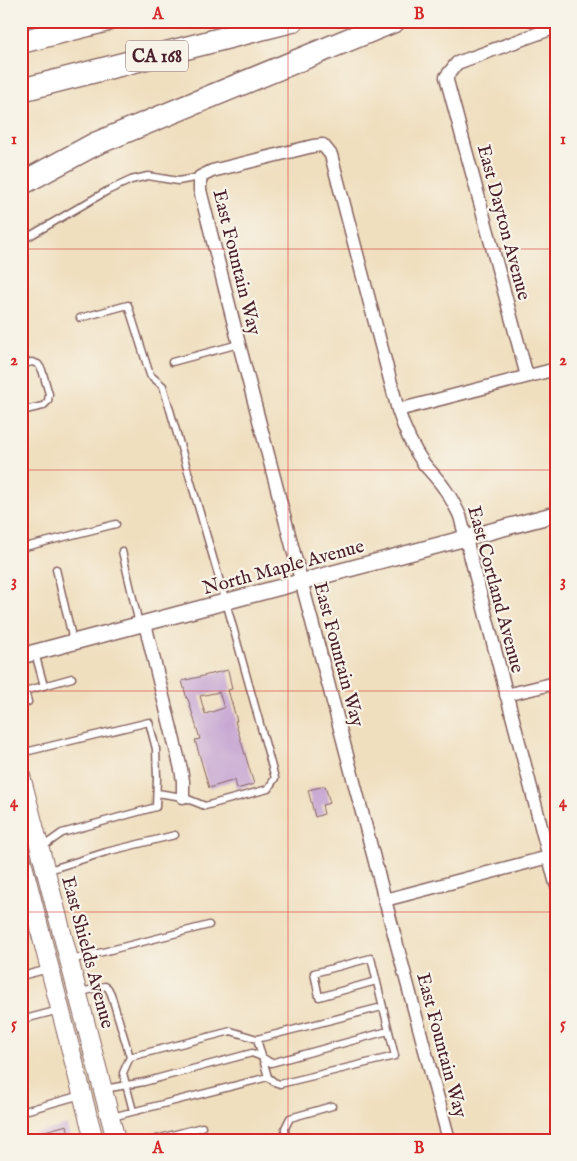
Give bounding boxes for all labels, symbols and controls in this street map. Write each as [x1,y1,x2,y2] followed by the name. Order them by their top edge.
[152,5,165,25] text: A
[414,5,425,25] text: B
[126,40,188,72] road number: CA 168
[11,130,17,150] text: 1
[560,130,566,150] text: 1
[471,142,535,303] street label: East Dayton Avenue
[206,187,266,338] street label: East Fountain Way
[10,351,18,371] text: 2
[559,351,567,371] text: 2
[461,503,529,676] street label: East Cortland Avenue
[200,535,367,601] street label: North Maple Avenue
[11,572,17,592] text: 3
[560,572,566,592] text: 3
[307,579,369,730] street label: East Fountain Way
[10,793,19,813] text: 4
[559,793,568,813] text: 4
[55,874,119,1031] street label: East Shields Avenue
[410,970,472,1121] street label: East Fountain Way
[11,1015,17,1035] text: 5
[560,1015,566,1035] text: 5
[152,1139,165,1159] text: A
[414,1139,425,1159] text: B

